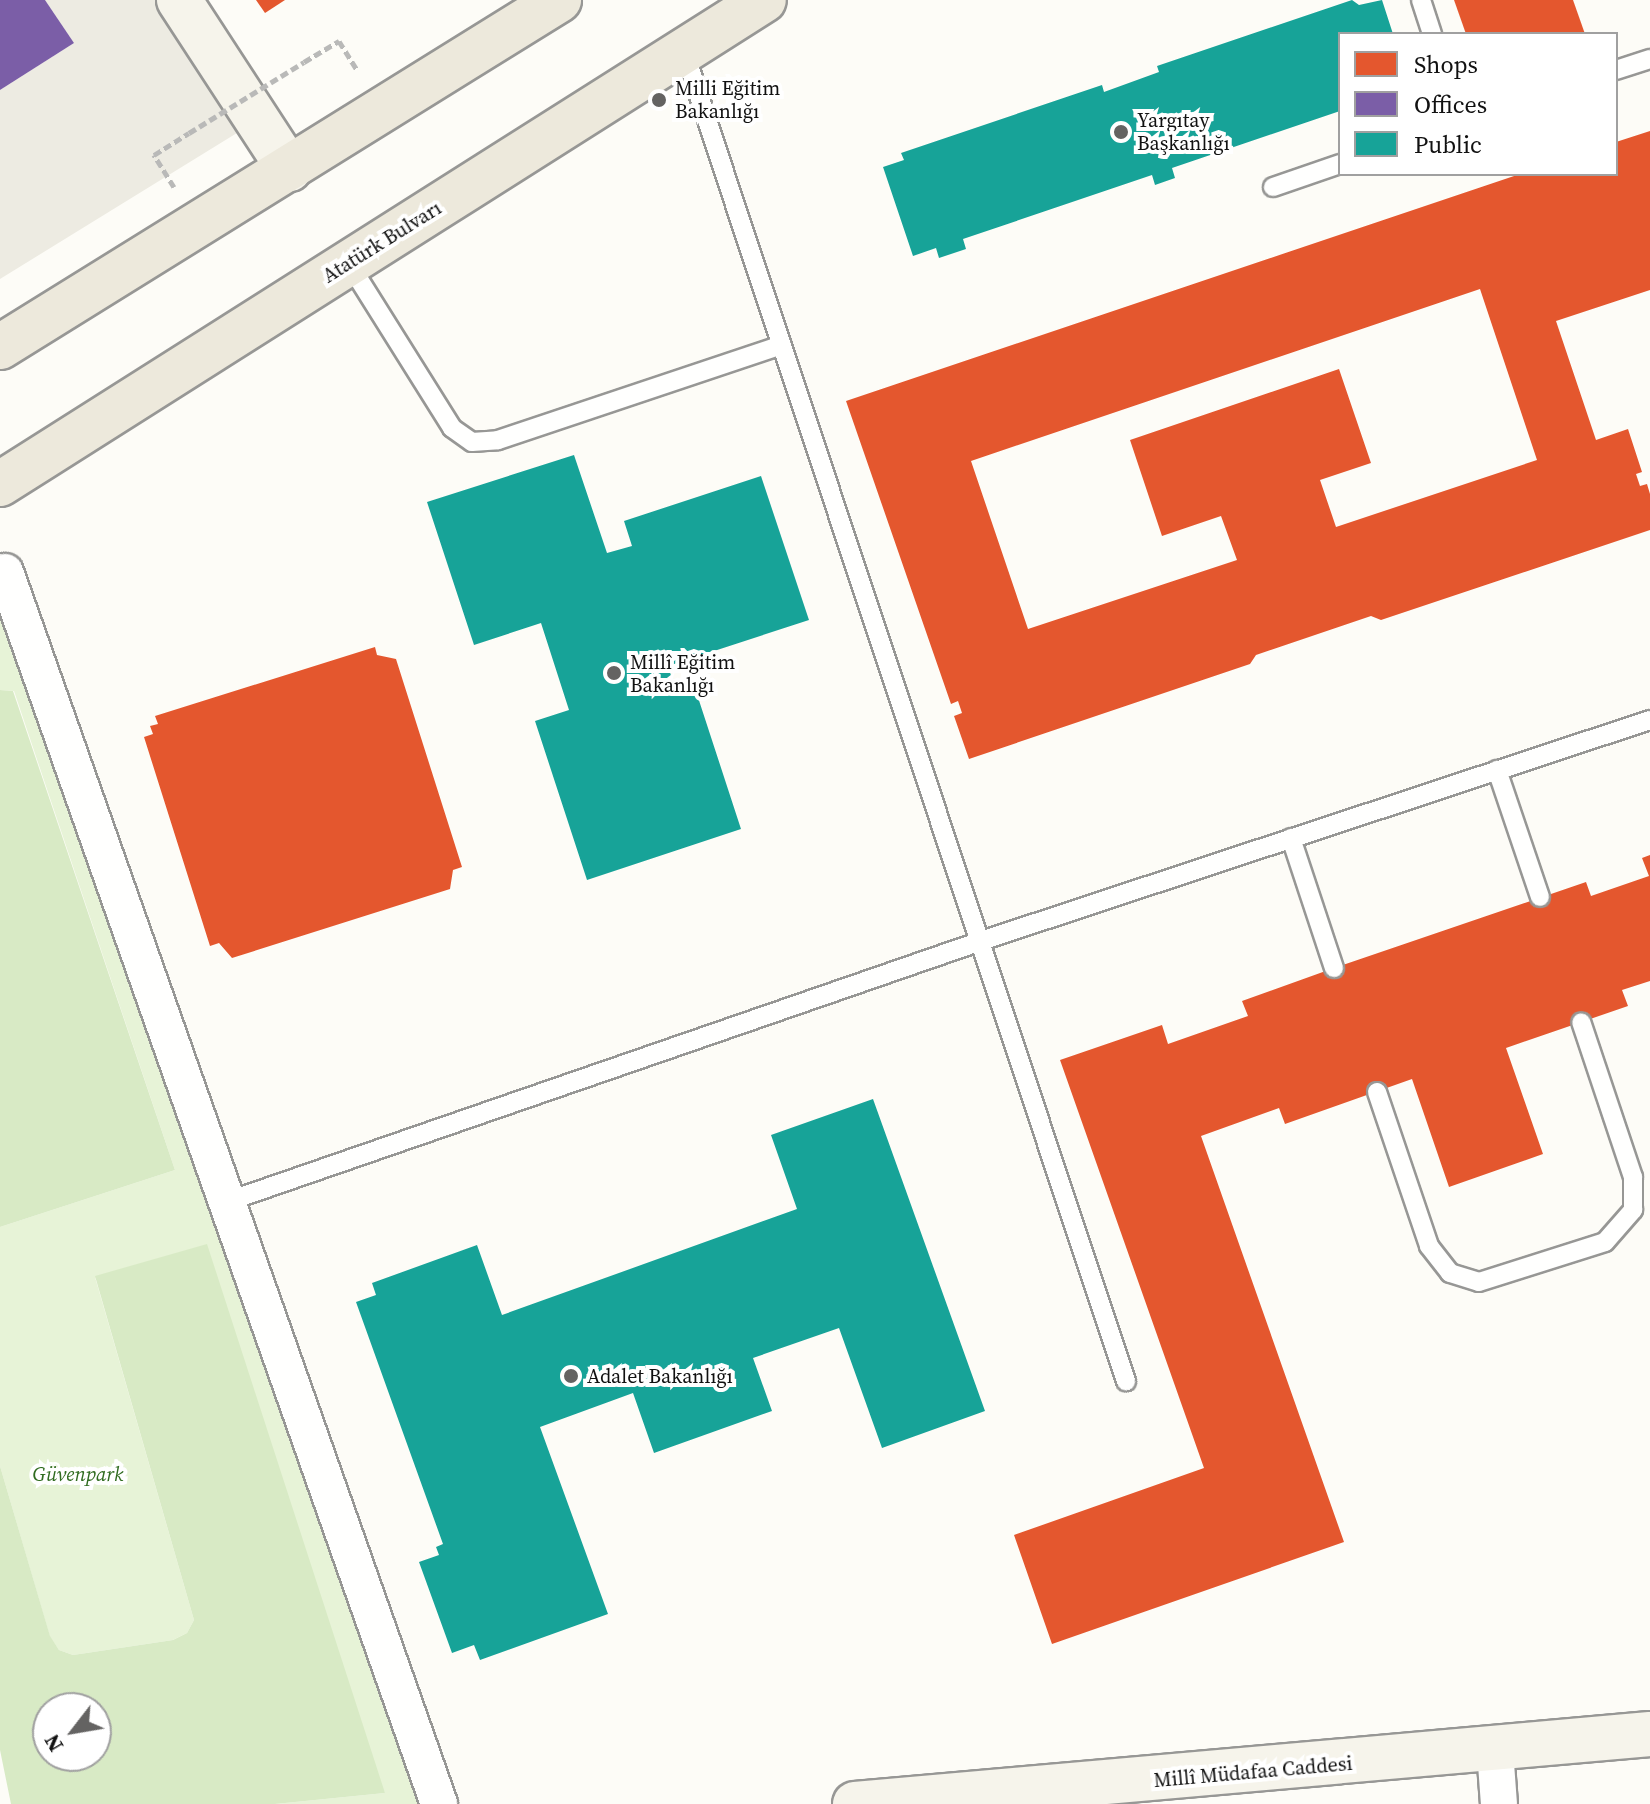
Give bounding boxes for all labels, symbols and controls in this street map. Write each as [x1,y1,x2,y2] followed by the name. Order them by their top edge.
[1338,32,1618,176] legend
[1414,48,1478,81] text: Shops
[675,76,780,123] place label: Milli Eğitim Bakanlığı
[1414,88,1487,121] text: Offices
[650,91,668,109] marker: Milli Eğitim Bakanlığı
[1137,108,1230,155] place label: Yargıtay Başkanlığı
[1112,123,1130,141] marker: Yargıtay Başkanlığı
[1414,128,1482,161] text: Public
[318,196,446,288] street label: Atatürk Bulvarı
[630,650,735,697] place label: Millî Eğitim Bakanlığı
[605,664,623,682] marker: Millî Eğitim Bakanlığı
[587,1364,733,1388] place label: Adalet Bakanlığı
[562,1367,580,1385] marker: Adalet Bakanlığı
[33,1462,123,1486] park label: Güvenpark
[32,1692,112,1772] north arrow
[36,1729,70,1758] text: N
[1153,1751,1353,1793] street label: Millî Müdafaa Caddesi

